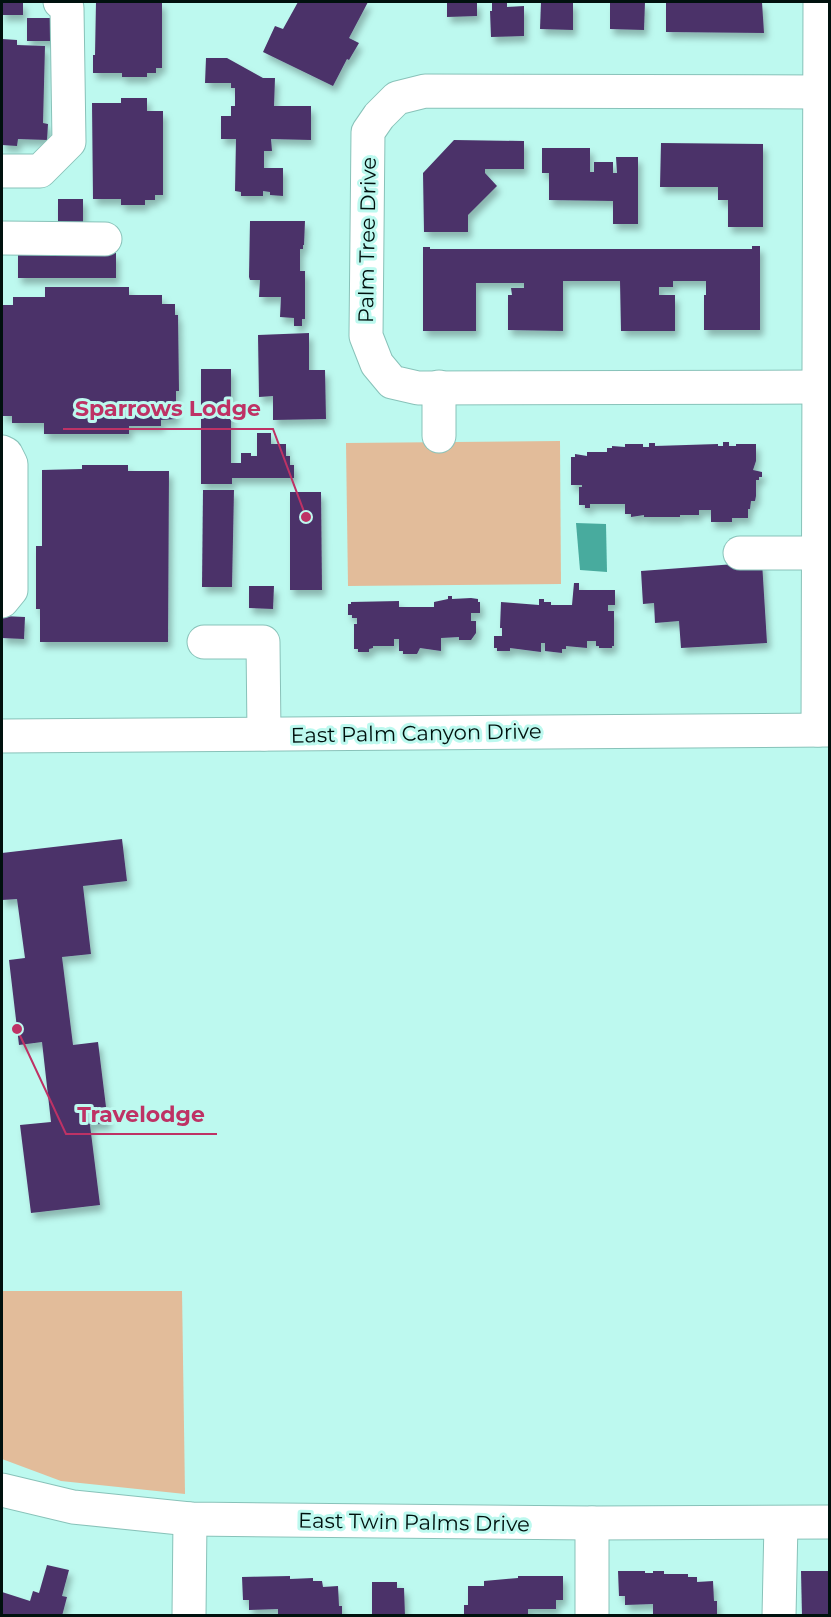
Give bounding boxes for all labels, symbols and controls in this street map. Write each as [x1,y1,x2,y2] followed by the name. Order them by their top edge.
[353,157,381,323] street label: Palm Tree Drive
[63,389,273,429] callout: Sparrows Lodge
[75,395,261,422] text: Sparrows Lodge
[290,718,542,748] street label: East Palm Canyon Drive
[66,1094,217,1134] callout: Travelodge
[77,1101,205,1128] text: Travelodge
[298,1507,530,1537] street label: East Twin Palms Drive

